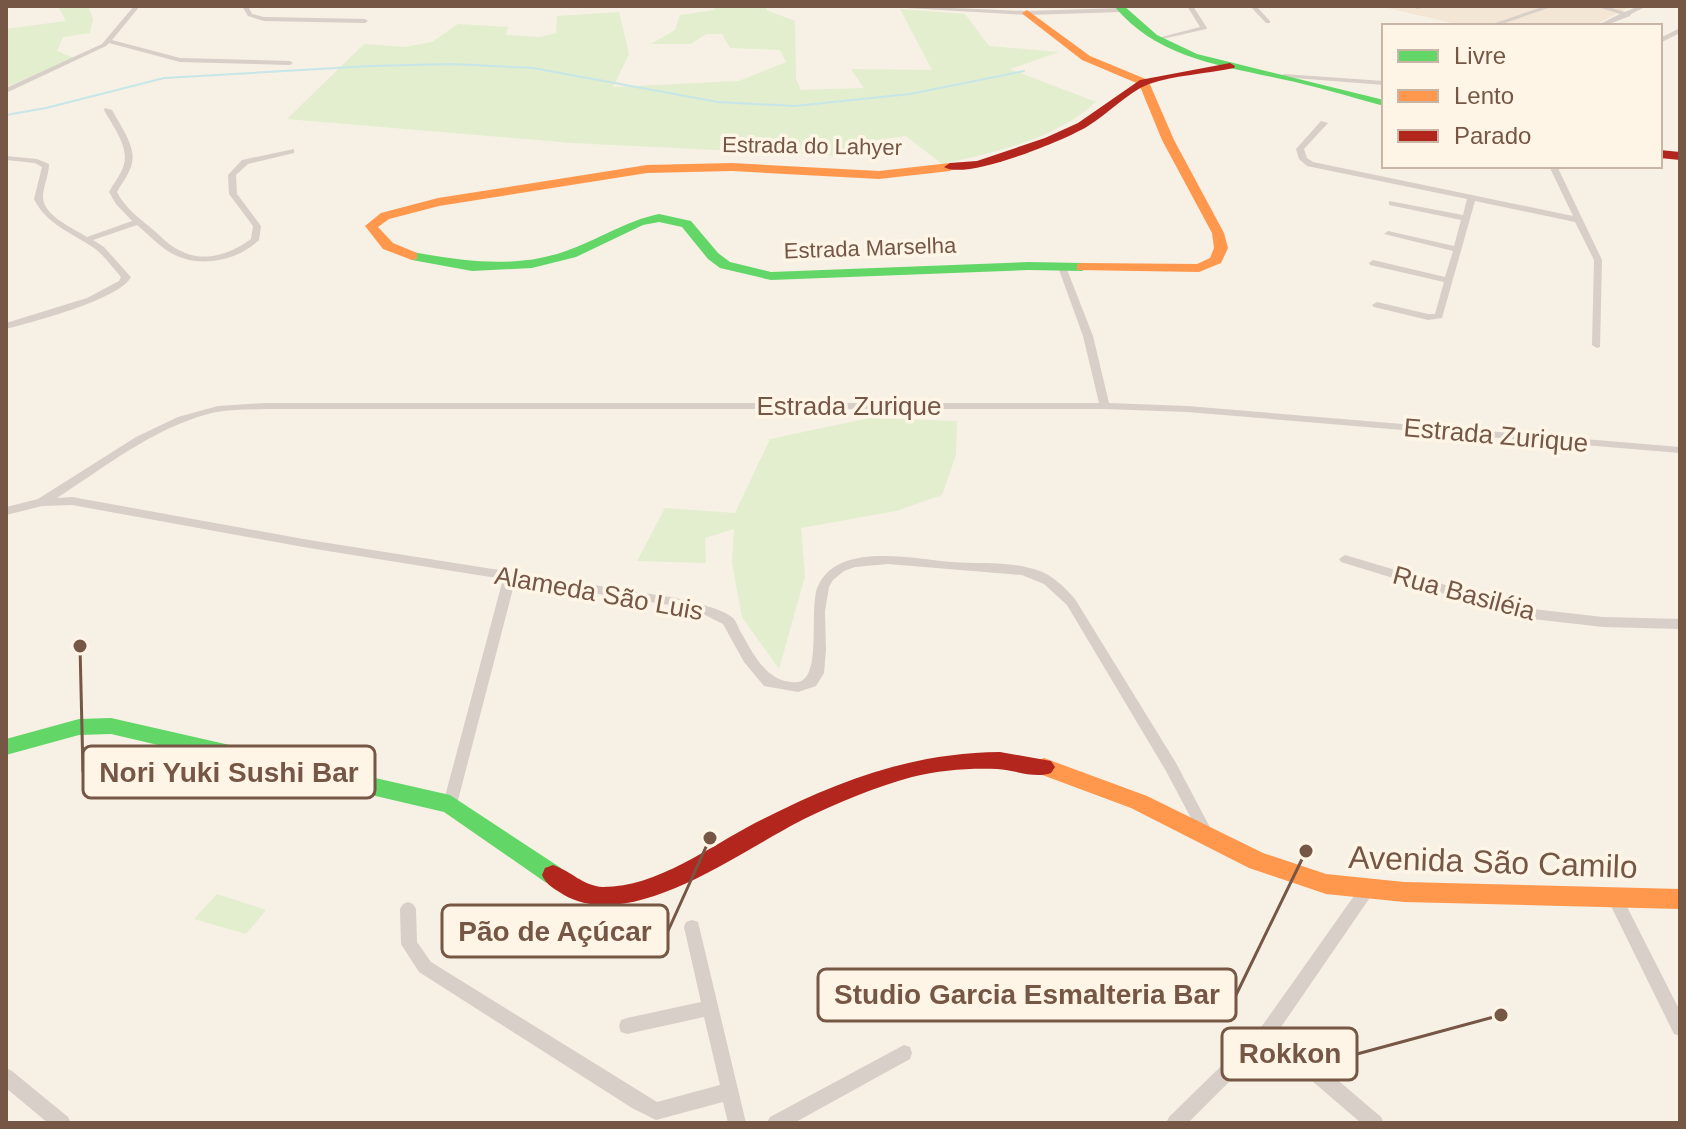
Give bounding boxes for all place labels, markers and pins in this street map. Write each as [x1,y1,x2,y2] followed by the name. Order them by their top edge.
[83,746,375,798] callout: Nori Yuki Sushi Bar
[442,905,668,957] callout: Pão de Açúcar
[818,969,1236,1021] callout: Studio Garcia Esmalteria Bar
[1222,1028,1357,1080] callout: Rokkon

